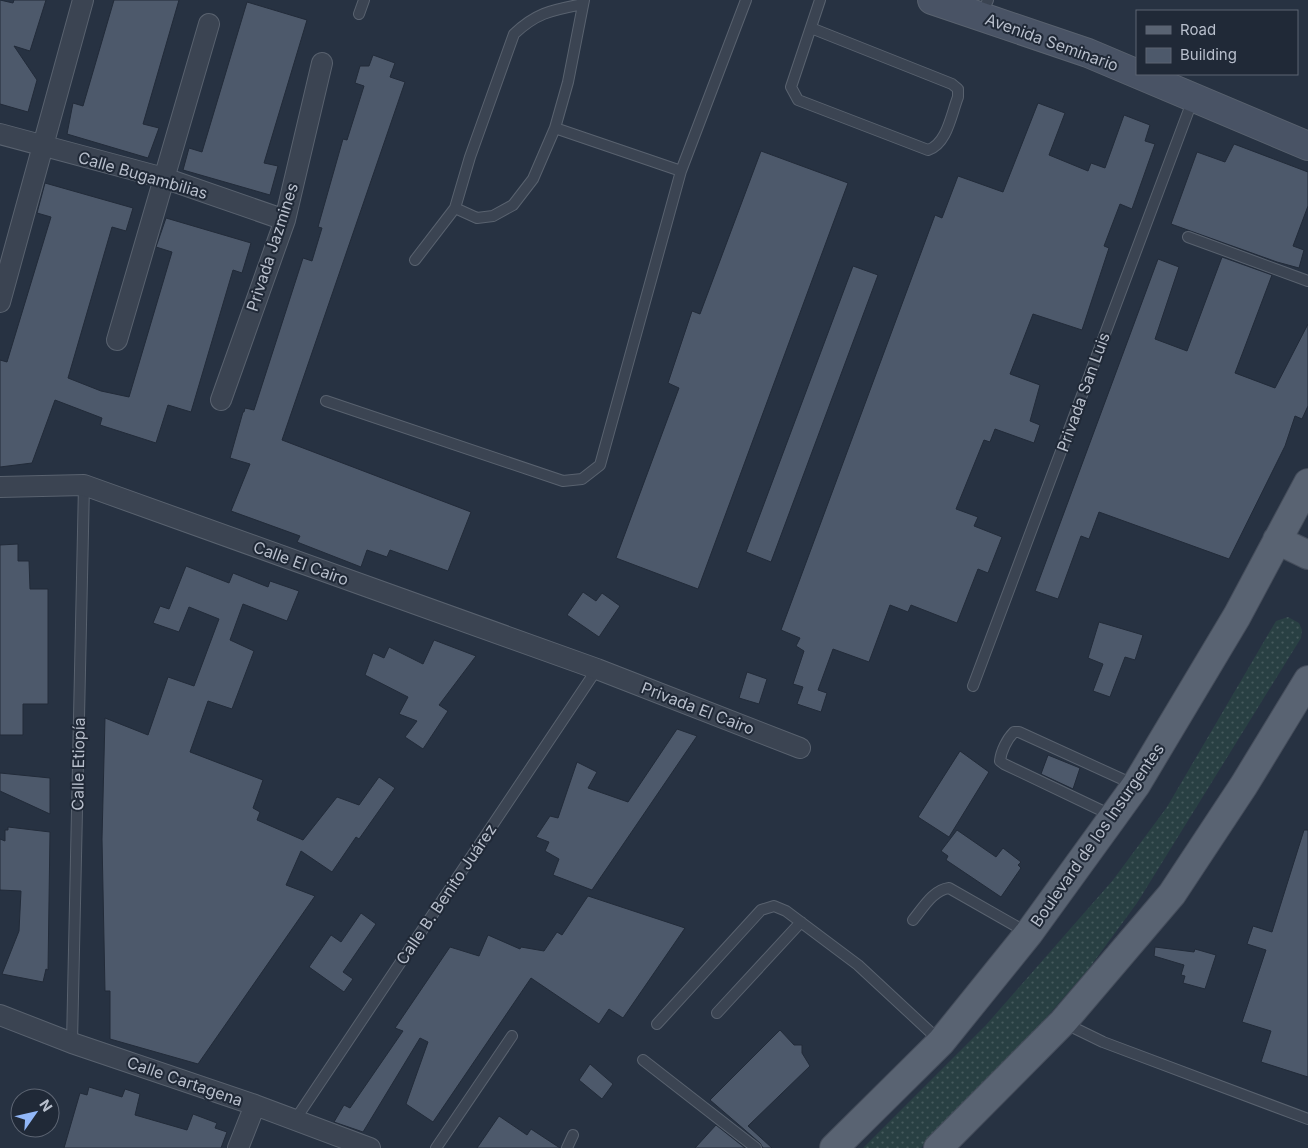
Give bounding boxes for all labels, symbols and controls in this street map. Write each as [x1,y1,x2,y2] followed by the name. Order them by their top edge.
[983,9,1121,75] street label: Avenida Seminario
[1136,10,1298,75] legend
[1180,20,1216,39] text: Road
[1180,45,1237,64] text: Building
[76,147,210,203] street label: Calle Bugambilias
[242,180,302,314] street label: Privada Jazmines
[1052,330,1114,454] street label: Privada San Luis
[251,536,351,590] street label: Calle El Cairo
[639,677,757,739] street label: Privada El Cairo
[67,717,89,811] street label: Calle Etiopía
[1026,739,1168,931] street label: Boulevard de los Insurgentes
[391,820,501,968] street label: Calle B. Benito Juárez
[125,1052,245,1110] street label: Calle Cartagena
[10,1088,60,1138] north arrow
[36,1096,56,1115] text: N

